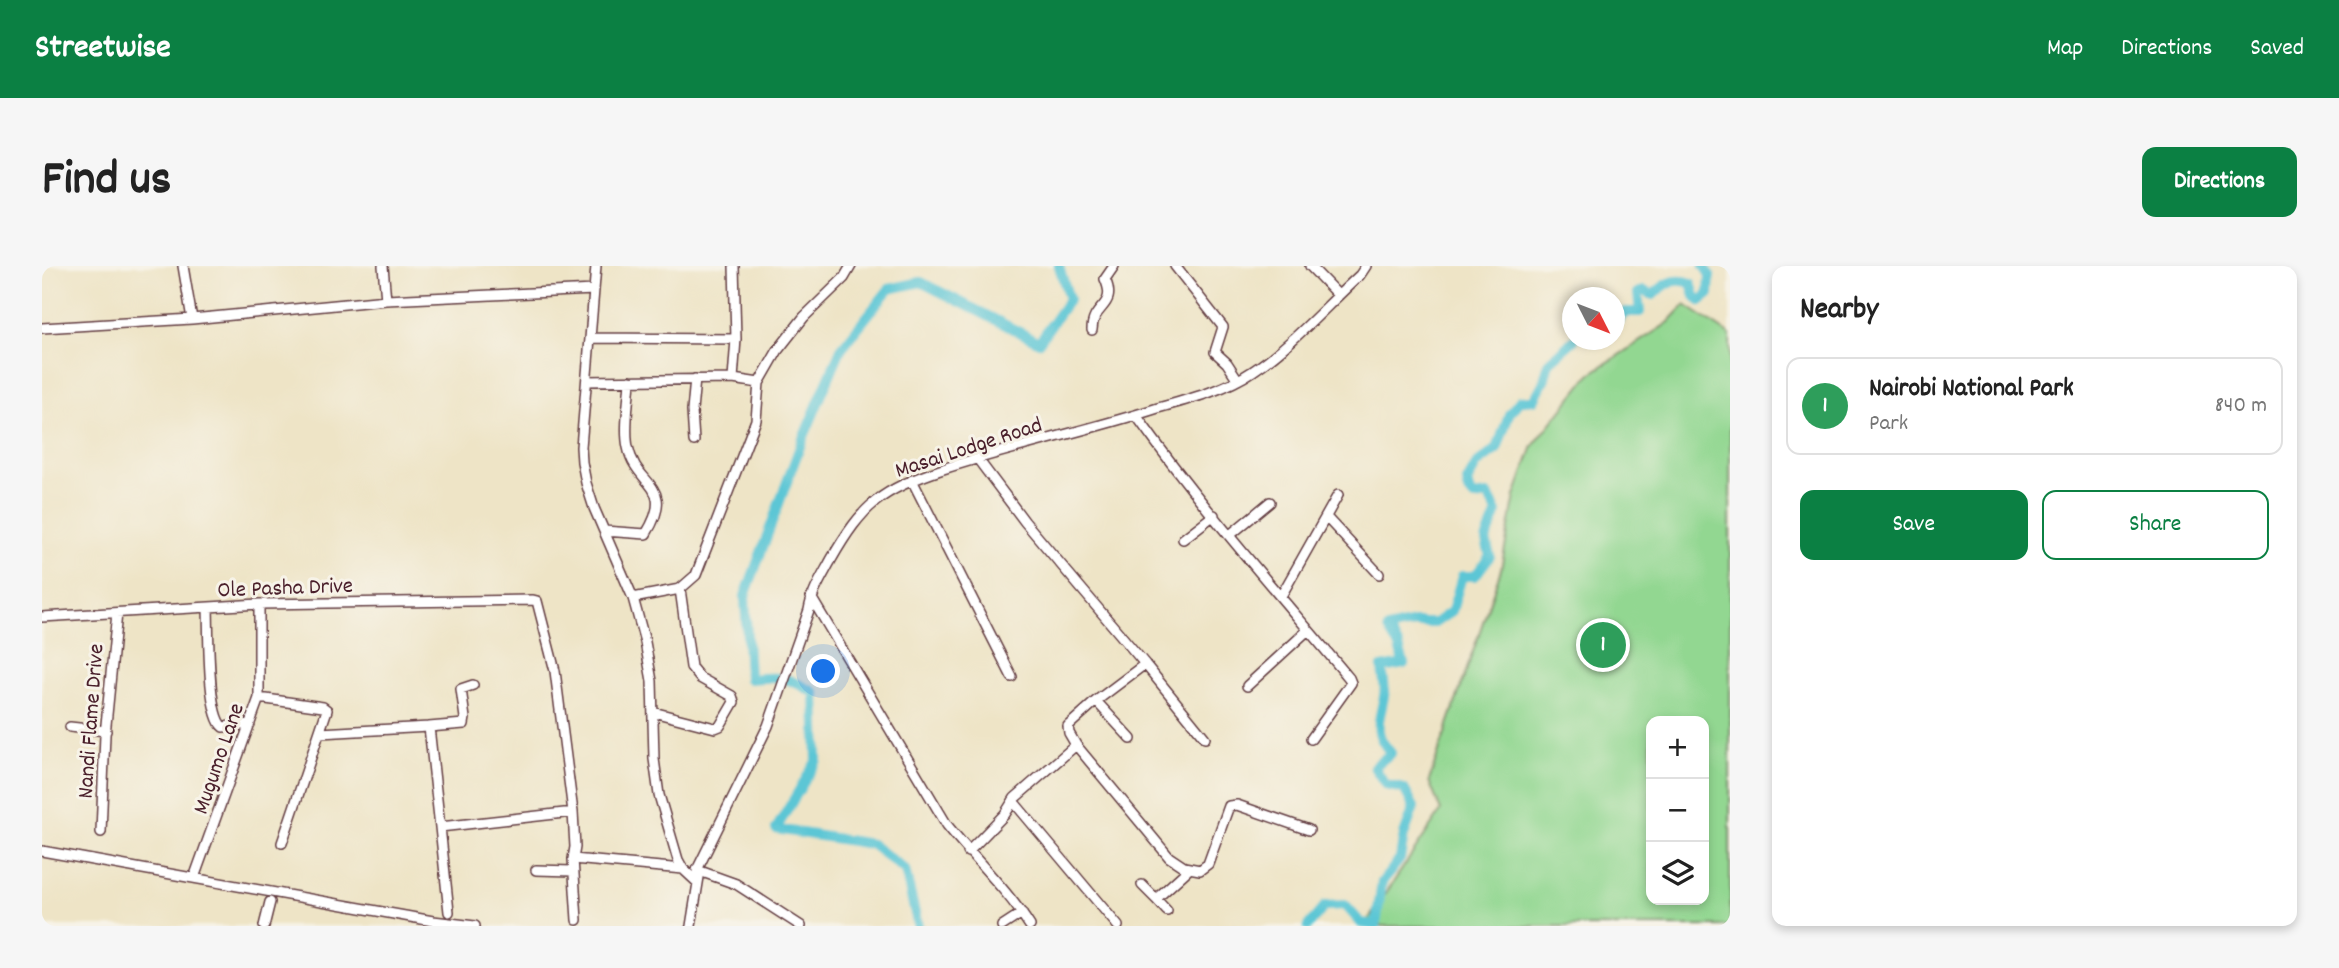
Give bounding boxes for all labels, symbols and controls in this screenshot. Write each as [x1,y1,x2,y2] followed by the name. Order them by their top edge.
[35,26,171,73] text: Streetwise
[2047,32,2083,66] text: Map
[2121,32,2212,66] text: Directions
[2250,32,2304,66] text: Saved
[42,147,171,217] text: Find us
[2142,147,2297,217] button: Directions
[1562,287,1625,350] north arrow
[1800,290,1878,333] text: Nearby
[1869,371,2074,408] text: Nairobi National Park
[1822,390,1828,423] text: 1
[2215,390,2267,423] text: 840 m
[1869,408,1908,441] text: Park
[891,410,1047,489] street label: Masai Lodge Road
[1800,490,2028,560] button: Save
[2042,490,2269,560] button: Share
[217,571,354,608] street label: Ole Pasha Drive
[1580,619,1626,671] pin: 1
[71,643,114,800] street label: Nandi Flame Drive
[806,654,840,688] your location
[186,699,255,819] street label: Mugumo Lane
[1646,716,1709,905] map controls
[1646,716,1709,779] button: +
[1646,779,1709,842] button: −
[1646,842,1709,905] button: layers

